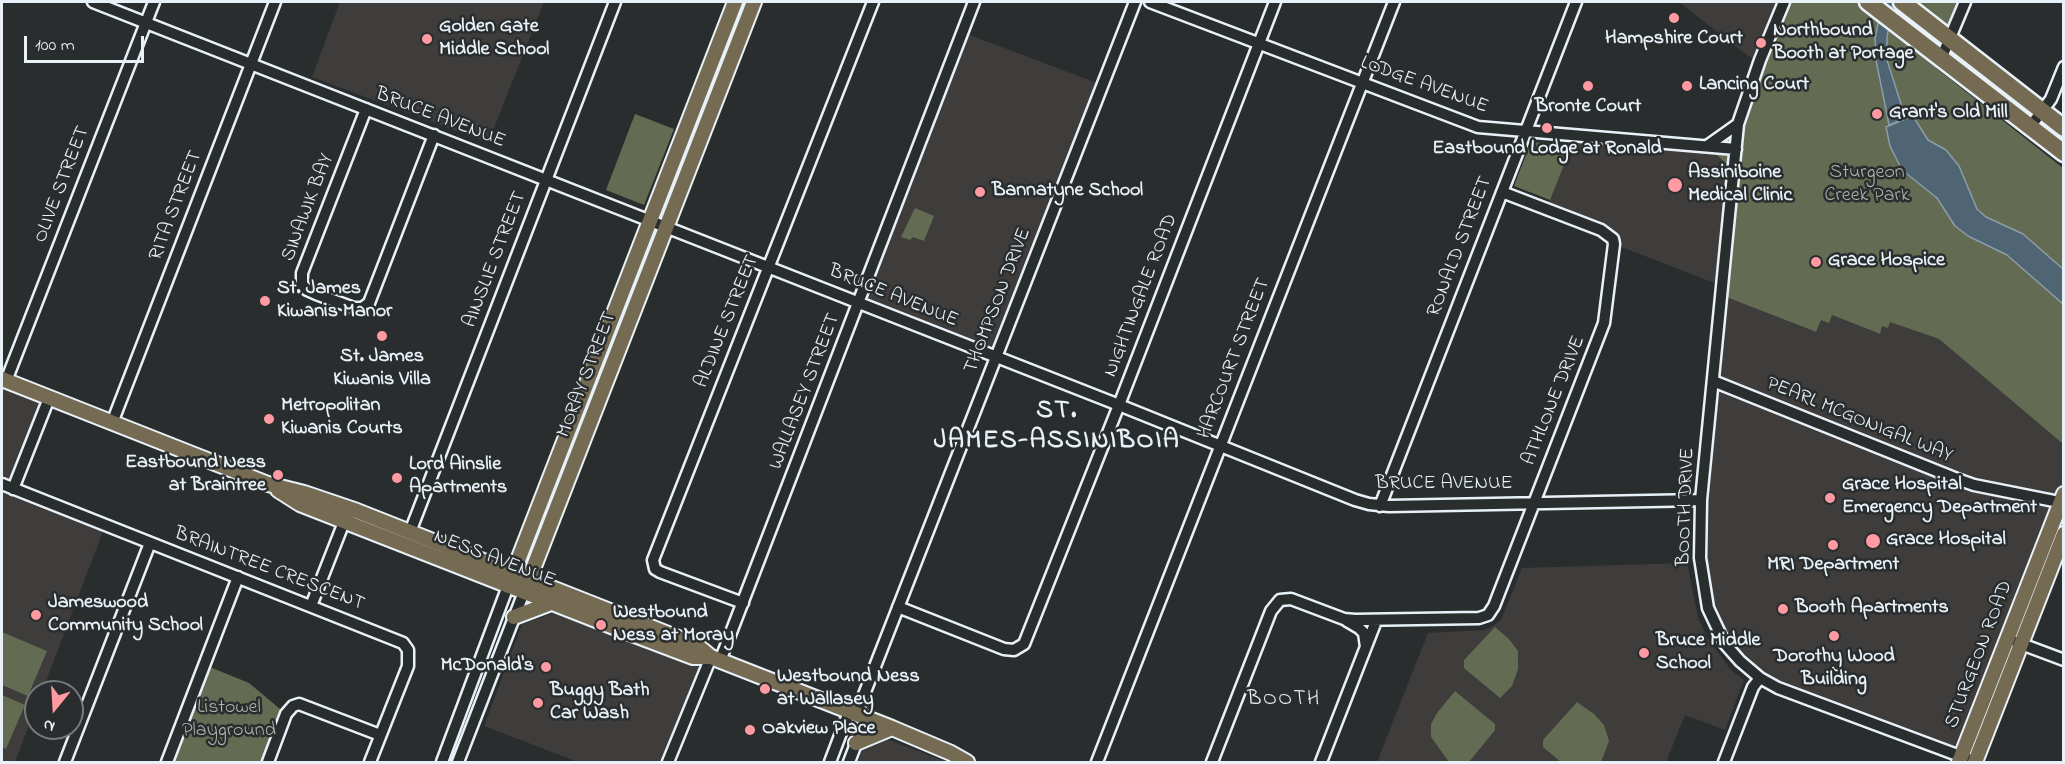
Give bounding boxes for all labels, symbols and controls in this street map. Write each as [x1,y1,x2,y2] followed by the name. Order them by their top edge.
[1667,11,1681,25] marker: Hampshire Court
[439,16,549,63] place label: Golden Gate Middle School
[1773,20,1913,67] place label: Northbound Booth at Portage
[27,24,147,62] scale bar
[1605,28,1743,52] place label: Hampshire Court
[420,32,434,46] marker: Golden Gate Middle School
[35,33,75,59] text: 100 m
[1754,36,1768,50] marker: Northbound Booth at Portage
[1357,52,1491,120] street label: LODGE AVENUE
[1699,74,1809,98] place label: Lancing Court
[1581,79,1595,93] marker: Bronte Court
[1680,79,1694,93] marker: Lancing Court
[372,83,508,155] street label: BRUCE AVENUE
[1535,96,1641,120] place label: Bronte Court
[1889,102,2008,126] place label: Grant's Old Mill
[1870,107,1884,121] marker: Grant's Old Mill
[1540,121,1554,135] marker: Eastbound Lodge at Ronald
[30,123,96,247] street label: OLIVE STREET
[1432,138,1662,162] place label: Eastbound Lodge at Ronald
[145,148,209,264] street label: RITA STREET
[278,151,340,265] street label: SINAWIK BAY
[1688,162,1792,209] place label: Assiniboine Medical Clinic
[1825,162,1909,209] park label: Sturgeon Creek Park
[1423,173,1499,321] street label: RONALD STREET
[1666,176,1684,194] marker: Assiniboine Medical Clinic
[992,180,1143,204] place label: Bannatyne School
[973,185,987,199] marker: Bannatyne School
[459,189,533,331] street label: AINSLIE STREET
[1100,211,1184,381] street label: NIGHTINGALE ROAD
[960,225,1038,377] street label: THOMPSON DRIVE
[1828,250,1945,274] place label: Grace Hospice
[691,252,765,392] street label: ALDINE STREET
[1809,255,1823,269] marker: Grace Hospice
[825,260,961,334] street label: BRUCE AVENUE
[1193,275,1277,443] street label: HARCOURT STREET
[277,278,392,325] place label: St. James Kiwanis Manor
[258,294,272,308] marker: St. James Kiwanis Manor
[553,309,623,441] street label: MORAY STREET
[765,311,847,473] street label: WALLASEY STREET
[375,329,389,343] marker: St. James Kiwanis Villa
[1518,333,1592,469] street label: ATHLONE DRIVE
[333,346,431,393] place label: St. James Kiwanis Villa
[1763,373,1955,469] street label: PEARL MCGONIGAL WAY
[281,395,403,442] place label: Metropolitan Kiwanis Courts
[934,397,1180,458] district label: ST. JAMES-ASSINIBOIA
[262,412,276,426] marker: Metropolitan Kiwanis Courts
[1673,447,1701,567] street label: BOOTH DRIVE
[125,452,266,499] place label: Eastbound Ness at Braintree
[409,454,507,501] place label: Lord Ainslie Apartments
[271,468,285,482] marker: Eastbound Ness at Braintree
[390,471,404,485] marker: Lord Ainslie Apartments
[1375,473,1513,497] street label: BRUCE AVENUE
[1842,474,2037,521] place label: Grace Hospital Emergency Department
[1823,491,1837,505] marker: Grace Hospital Emergency Department
[170,523,368,617] street label: BRAINTREE CRESCENT
[430,526,558,594] street label: NESS AVENUE
[1886,529,2006,553] place label: Grace Hospital
[1864,532,1882,550] marker: Grace Hospital
[1826,538,1840,552] marker: MRI Department
[1767,554,1899,578] place label: MRI Department
[1941,578,2019,732] street label: STURGEON ROAD
[48,592,203,639] place label: Jameswood Community School
[1795,597,1949,621] place label: Booth Apartments
[613,602,734,649] place label: Westbound Ness at Moray
[1776,602,1790,616] marker: Booth Apartments
[29,608,43,622] marker: Jameswood Community School
[594,618,608,632] marker: Westbound Ness at Moray
[1827,629,1841,643] marker: Dorothy Wood Building
[1656,630,1760,677] place label: Bruce Middle School
[1637,646,1651,660] marker: Bruce Middle School
[1773,646,1895,693] place label: Dorothy Wood Building
[440,655,534,679] place label: McDonald's
[539,660,553,674] marker: McDonald's
[777,666,920,713] place label: Westbound Ness at Wallasey
[24,680,84,740] north arrow
[550,680,649,727] place label: Buggy Bath Car Wash
[758,682,772,696] marker: Westbound Ness at Wallasey
[1247,688,1321,714] district label: BOOTH
[531,696,545,710] marker: Buggy Bath Car Wash
[182,697,276,744] park label: Listowel Playground
[40,712,58,738] text: N
[762,718,875,742] place label: Oakview Place
[743,723,757,737] marker: Oakview Place

